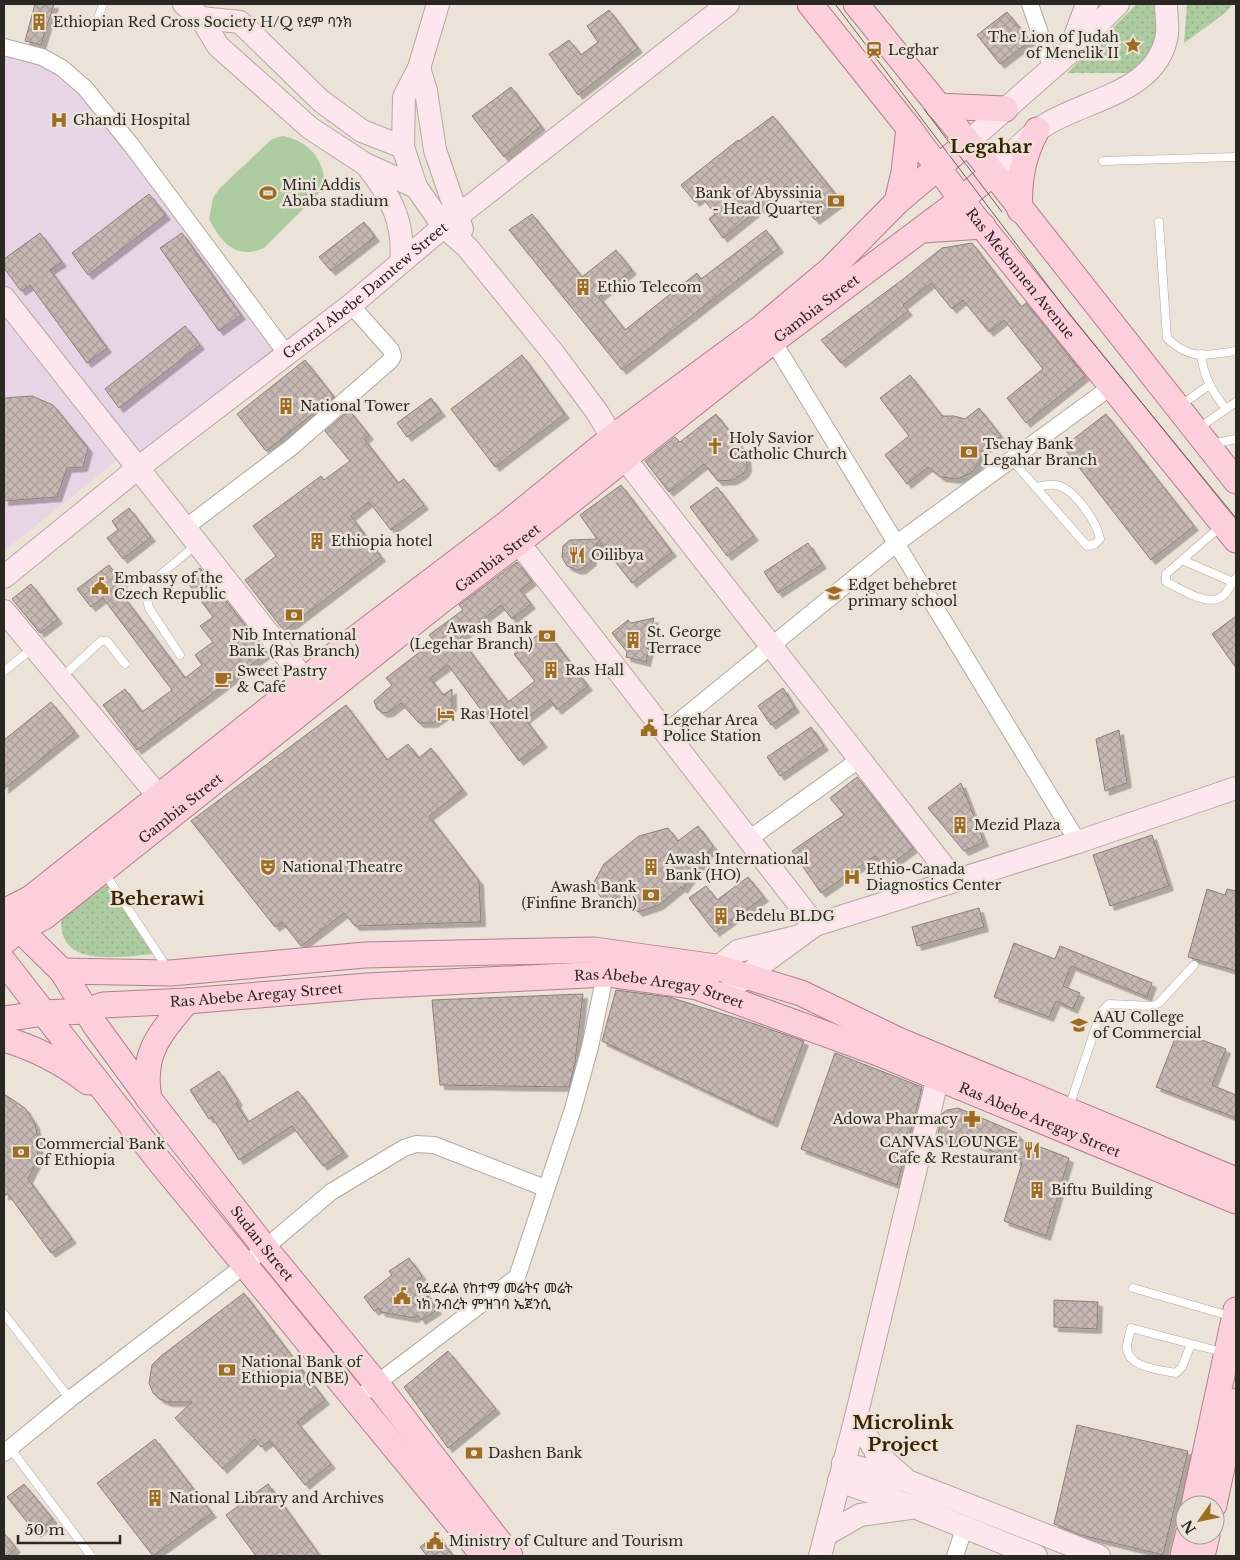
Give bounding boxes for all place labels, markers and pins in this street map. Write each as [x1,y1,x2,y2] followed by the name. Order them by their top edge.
[29,12,49,32] building icon: Ethiopian Red Cross Society H/Q የደም ባንክ
[53,13,352,31] place label: Ethiopian Red Cross Society H/Q የደም ባንክ
[988,28,1119,62] place label: The Lion of Judah of Menelik II
[1123,35,1143,55] place icon: The Lion of Judah of Menelik II
[864,40,884,60] station icon: Leghar
[888,41,939,59] place label: Leghar
[49,110,69,130] hospital icon: Ghandi Hospital
[73,111,191,129] place label: Ghandi Hospital
[281,176,389,210] place label: Mini Addis Ababa stadium
[258,183,278,203] sports icon: Mini Addis Ababa stadium
[695,184,822,218] place label: Bank of Abyssinia - Head Quarter
[826,191,846,211] bank icon: Bank of Abyssinia - Head Quarter
[573,277,593,297] building icon: Ethio Telecom
[597,278,702,296] place label: Ethio Telecom
[276,396,296,416] building icon: National Tower
[300,397,410,415] place label: National Tower
[729,429,847,463] place label: Holy Savior Catholic Church
[983,435,1097,469] place label: Tsehay Bank Legahar Branch
[705,436,725,456] church icon: Holy Savior Catholic Church
[959,442,979,462] bank icon: Tsehay Bank Legahar Branch
[307,531,327,551] building icon: Ethiopia hotel
[331,532,433,550] place label: Ethiopia hotel
[567,545,587,565] restaurant icon: Oilibya
[591,546,644,564] place label: Oilibya
[114,569,227,603] place label: Embassy of the Czech Republic
[90,576,110,596] public building icon: Embassy of the Czech Republic
[848,576,958,610] place label: Edget behebret primary school
[824,583,844,603] school or university icon: Edget behebret primary school
[284,605,304,625] bank icon: Nib International Bank (Ras Branch)
[410,619,533,653] place label: Awash Bank (Legehar Branch)
[647,623,721,657] place label: St. George Terrace
[229,626,359,660] place label: Nib International Bank (Ras Branch)
[537,626,557,646] bank icon: Awash Bank (Legehar Branch)
[623,630,643,650] building icon: St. George Terrace
[541,660,561,680] building icon: Ras Hall
[565,661,624,679] place label: Ras Hall
[237,662,327,696] place label: Sweet Pastry & Café
[213,669,233,689] cafe icon: Sweet Pastry & Café
[436,704,456,724] hotel icon: Ras Hotel
[460,705,529,723] place label: Ras Hotel
[663,711,761,745] place label: Legehar Area Police Station
[639,718,659,738] public building icon: Legehar Area Police Station
[950,815,970,835] building icon: Mezid Plaza
[974,816,1061,834] place label: Mezid Plaza
[664,850,809,884] place label: Awash International Bank (HO)
[258,857,278,877] theatre icon: National Theatre
[641,857,661,877] building icon: Awash International Bank (HO)
[282,858,403,876] place label: National Theatre
[866,860,1002,894] place label: Ethio-Canada Diagnostics Center
[842,867,862,887] hospital icon: Ethio-Canada Diagnostics Center
[521,878,637,912] place label: Awash Bank (Finfine Branch)
[641,885,661,905] bank icon: Awash Bank (Finfine Branch)
[711,906,731,926] building icon: Bedelu BLDG
[735,907,835,925] place label: Bedelu BLDG
[1092,1008,1202,1042] place label: AAU College of Commercial
[1069,1015,1089,1035] school or university icon: AAU College of Commercial
[962,1109,982,1129] pharmacy icon: Adowa Pharmacy
[832,1110,958,1128] place label: Adowa Pharmacy
[880,1133,1019,1167] place label: CANVAS LOUNGE Cafe & Restaurant
[35,1135,166,1169] place label: Commercial Bank of Ethiopia
[1022,1140,1042,1160] restaurant icon: CANVAS LOUNGE Cafe & Restaurant
[11,1142,31,1162] bank icon: Commercial Bank of Ethiopia
[1027,1180,1047,1200] building icon: Biftu Building
[1051,1181,1153,1199] place label: Biftu Building
[416,1279,573,1313] place label: የፌደራል የከተማ መሬትና መሬት ነክ ንብረት ምዝገባ ኤጀንሲ
[392,1286,412,1306] public building icon: የፌደራል የከተማ መሬትና መሬት ነክ ንብረት ምዝገባ ኤጀንሲ
[241,1353,364,1387] place label: National Bank of Ethiopia (NBE)
[217,1360,237,1380] bank icon: National Bank of Ethiopia (NBE)
[464,1443,484,1463] bank icon: Dashen Bank
[488,1444,583,1462] place label: Dashen Bank
[145,1488,165,1508] building icon: National Library and Archives
[169,1489,384,1507] place label: National Library and Archives
[425,1531,445,1551] public building icon: Ministry of Culture and Tourism
[449,1532,683,1550] place label: Ministry of Culture and Tourism

